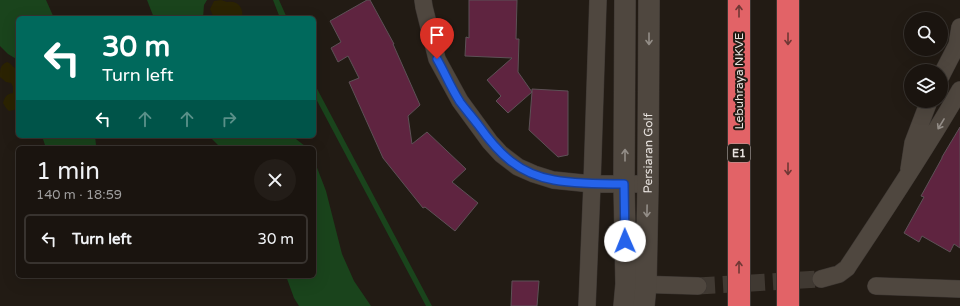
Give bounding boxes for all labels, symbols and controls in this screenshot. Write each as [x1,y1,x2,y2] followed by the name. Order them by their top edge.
[735,5,743,18] one-way arrow
[904,12,948,108] map controls
[904,12,948,56] button: search
[420,18,454,59] pin
[426,24,448,46] icon: arrive
[102,30,170,64] text: 30 m
[36,32,88,84] icon: left
[645,32,653,45] one-way arrow
[732,32,746,130] street label: Lebuhraya NKVE
[784,32,792,45] one-way arrow
[102,64,174,86] text: Turn left
[904,64,948,108] button: layers
[92,108,114,130] icon: left
[134,108,156,130] icon: ahead
[176,108,198,130] icon: ahead
[218,108,240,130] icon: right
[641,112,655,194] street label: Persiaran Golf
[936,118,944,130] one-way arrow
[728,144,750,162] road number: E1
[621,149,628,162] one-way arrow
[36,157,100,186] text: 1 min
[254,159,296,201] button: close
[784,162,792,175] one-way arrow
[36,187,122,203] text: 140 m · 18:59
[643,204,651,217] one-way arrow
[604,220,646,262] position arrow
[38,228,60,250] icon: left
[72,230,132,248] text: Turn left
[257,230,294,248] text: 30 m
[735,261,743,274] one-way arrow

